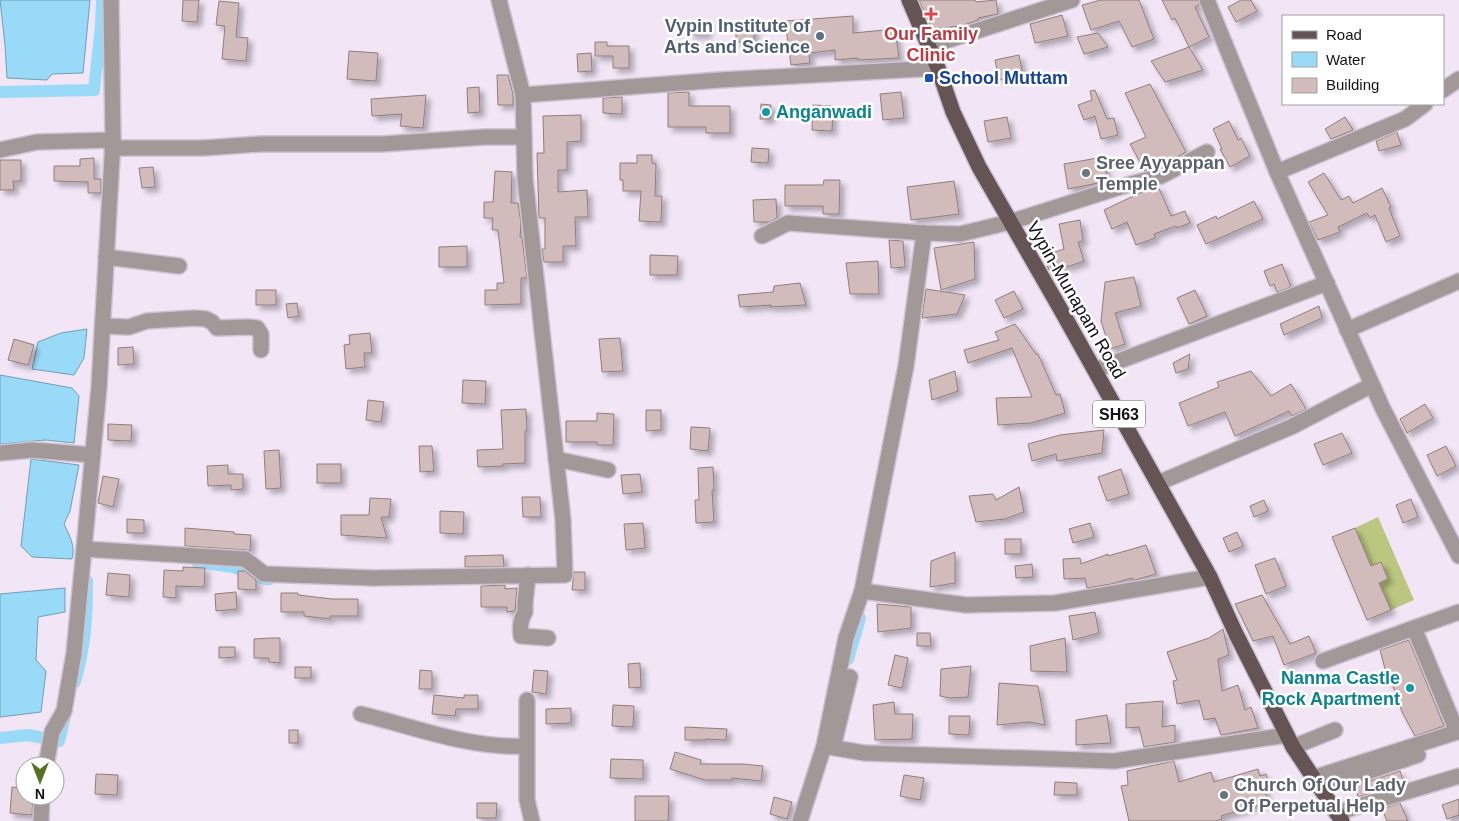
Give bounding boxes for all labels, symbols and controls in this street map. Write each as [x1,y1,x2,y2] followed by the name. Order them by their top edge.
[924,7,938,21] marker: Our Family Clinic
[1282,15,1444,105] legend
[664,16,811,57] place label: Vypin Institute of Arts and Science
[884,24,978,65] place label: Our Family Clinic
[1326,26,1362,43] text: Road
[814,30,826,42] marker: Vypin Institute of Arts and Science
[1326,51,1365,68] text: Water
[939,68,1068,88] place label: School Muttam
[923,72,935,84] marker: School Muttam
[1326,76,1379,93] text: Building
[776,102,872,122] place label: Anganwadi
[760,106,772,118] marker: Anganwadi
[1096,153,1225,194] place label: Sree Ayyappan Temple
[1080,167,1092,179] marker: Sree Ayyappan Temple
[1023,218,1129,382] street label: Vypin-Munapam Road
[1093,400,1145,428] road number: SH63
[1262,668,1400,709] place label: Nanma Castle Rock Apartment
[1404,682,1416,694] marker: Nanma Castle Rock Apartment
[15,756,65,806] north arrow
[1234,775,1406,816] place label: Church Of Our Lady Of Perpetual Help
[35,786,45,802] text: N
[1218,789,1230,801] marker: Church Of Our Lady Of Perpetual Help

